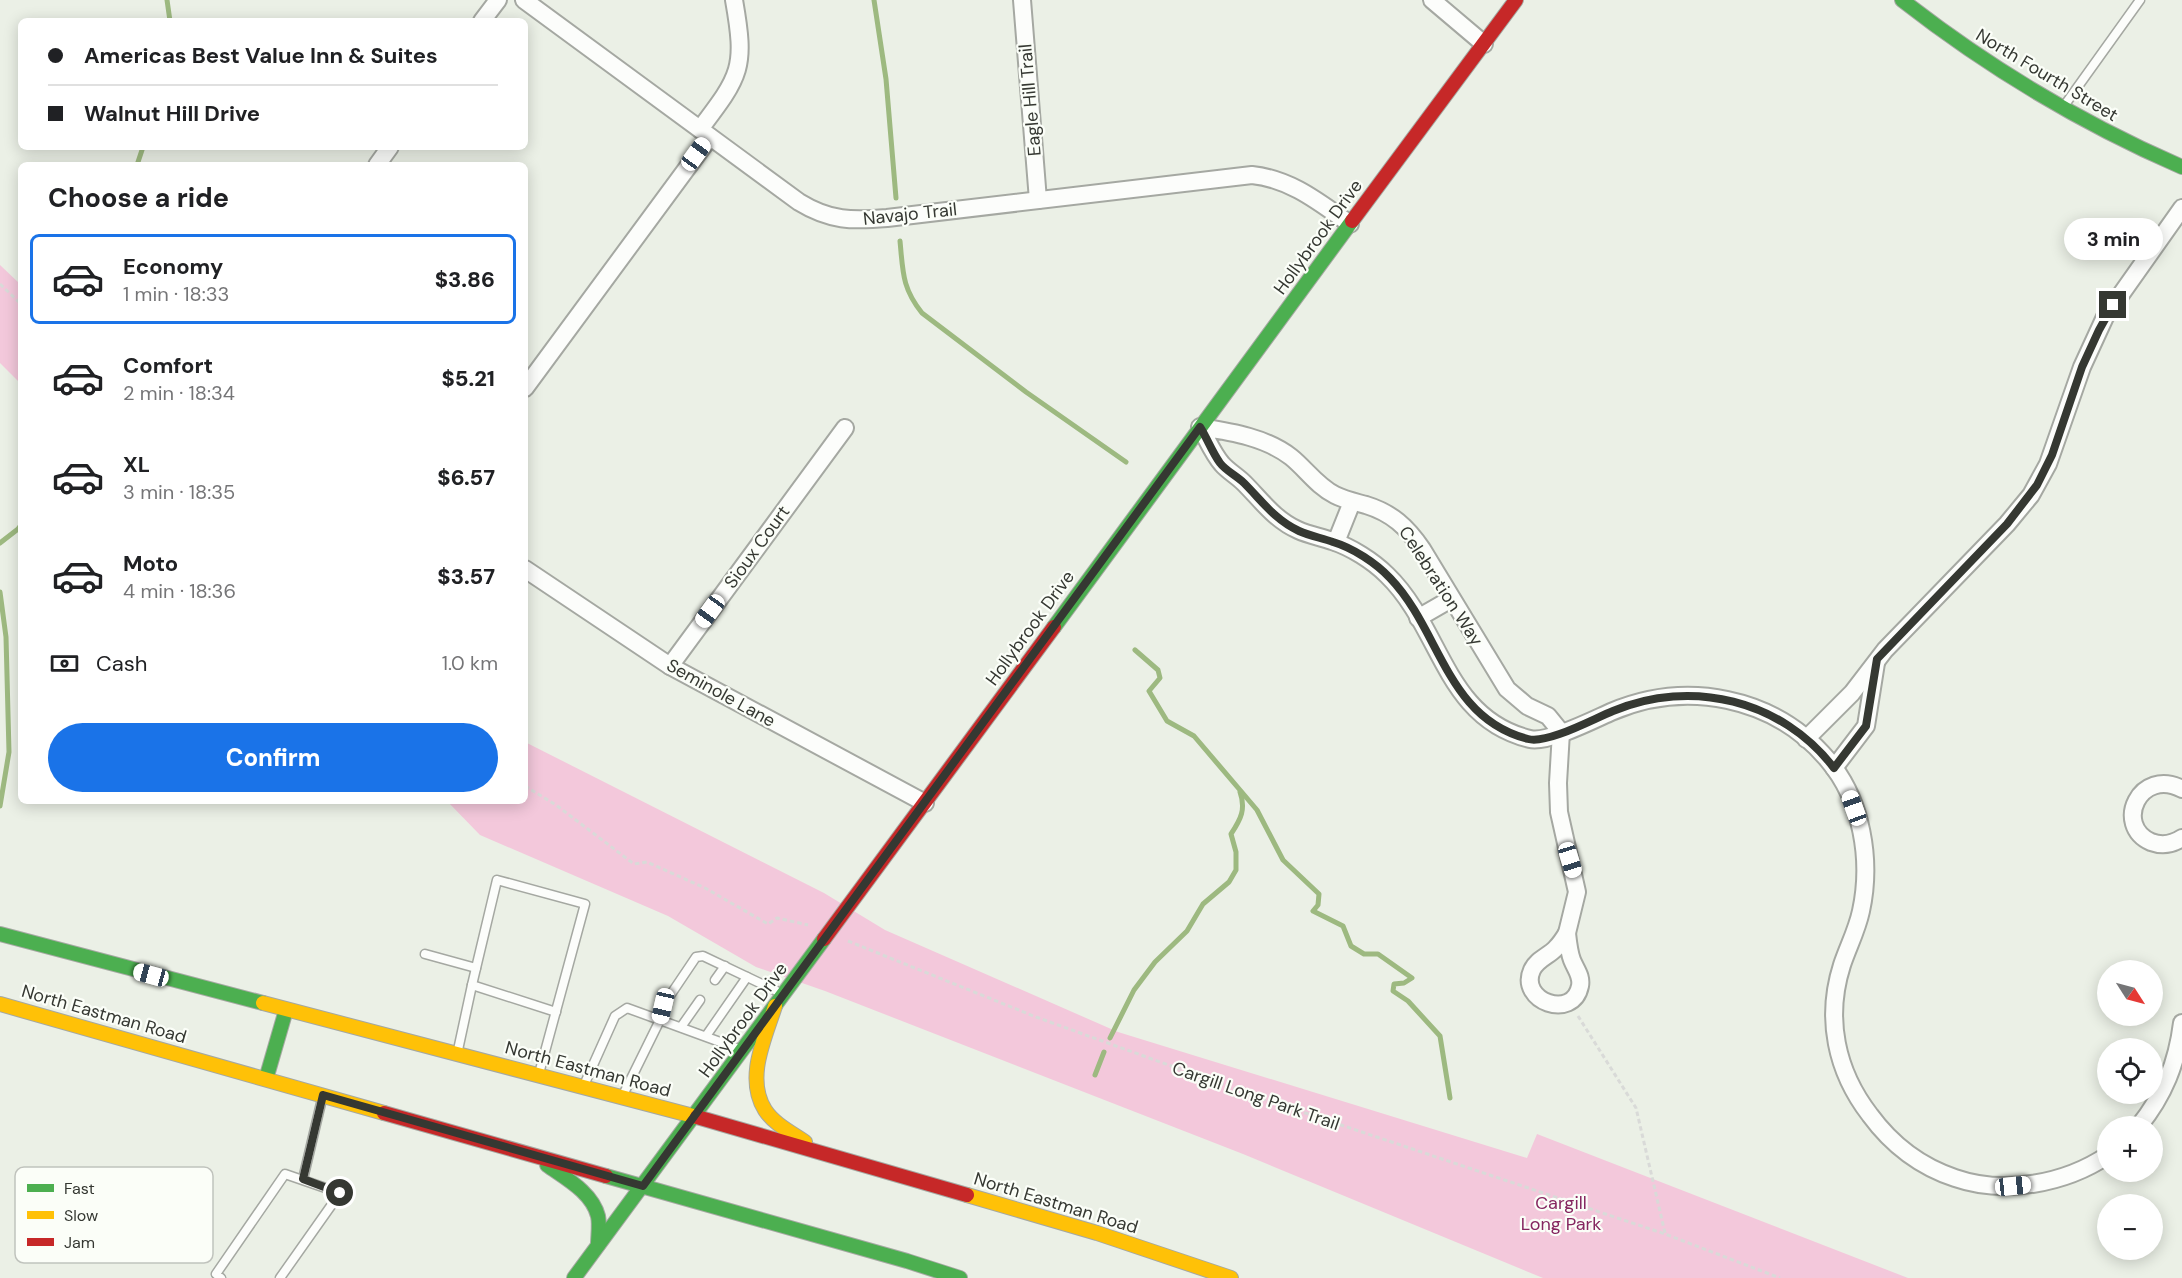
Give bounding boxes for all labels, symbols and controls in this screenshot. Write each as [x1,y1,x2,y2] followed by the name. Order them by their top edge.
[1971,23,2123,127] street label: North Fourth Street
[84,41,438,70] text: Americas Best Value Inn & Suites
[1013,43,1047,157] street label: Eagle Hill Trail
[84,99,260,128] text: Walnut Hill Drive
[678,134,714,174] car
[1268,175,1368,299] street label: Hollybrook Drive
[48,180,229,215] text: Choose a ride
[862,197,958,231] street label: Navajo Trail
[2064,218,2162,260] callout: 3 min
[2087,226,2140,252] text: 3 min
[51,252,105,306] icon: car
[123,252,223,281] text: Economy
[435,265,495,294] text: $3.86
[123,281,229,307] text: 1 min · 18:33
[2099,291,2126,318] route end
[51,351,105,405] icon: car
[123,351,213,380] text: Comfort
[441,364,495,393] text: $5.21
[123,380,235,406] text: 2 min · 18:34
[51,450,105,504] icon: car
[123,450,150,479] text: XL
[437,463,495,492] text: $6.57
[123,479,235,505] text: 3 min · 18:35
[719,501,795,593] street label: Sioux Court
[1393,522,1489,650] street label: Celebration Way
[51,549,105,603] icon: car
[123,549,178,578] text: Moto
[437,562,495,591] text: $3.57
[980,566,1080,690] street label: Hollybrook Drive
[123,578,236,604] text: 4 min · 18:36
[692,591,728,631] car
[48,647,81,680] icon: cash
[96,649,147,678] text: Cash
[442,650,498,676] text: 1.0 km
[662,653,780,733] street label: Seminole Lane
[48,723,498,792] button: Confirm
[1839,788,1869,828] car
[1556,840,1584,880] car
[693,958,793,1082] street label: Hollybrook Drive
[2097,960,2163,1026] north arrow
[2097,960,2163,1260] map controls
[131,962,171,988] car
[19,979,189,1049] street label: North Eastman Road
[650,986,676,1026] car
[503,1035,673,1103] street label: North Eastman Road
[2097,1038,2163,1104] button: locate
[1169,1056,1343,1136] street label: Cargill Long Park Trail
[2097,1116,2163,1182] button: +
[15,1167,213,1263] legend
[971,1167,1141,1239] street label: North Eastman Road
[1994,1175,2032,1197] car
[64,1178,95,1199] text: Fast
[326,1179,353,1206] route start
[1521,1191,1601,1236] park label: Cargill Long Park
[2097,1194,2163,1260] button: −
[64,1205,98,1226] text: Slow
[64,1232,95,1253] text: Jam

